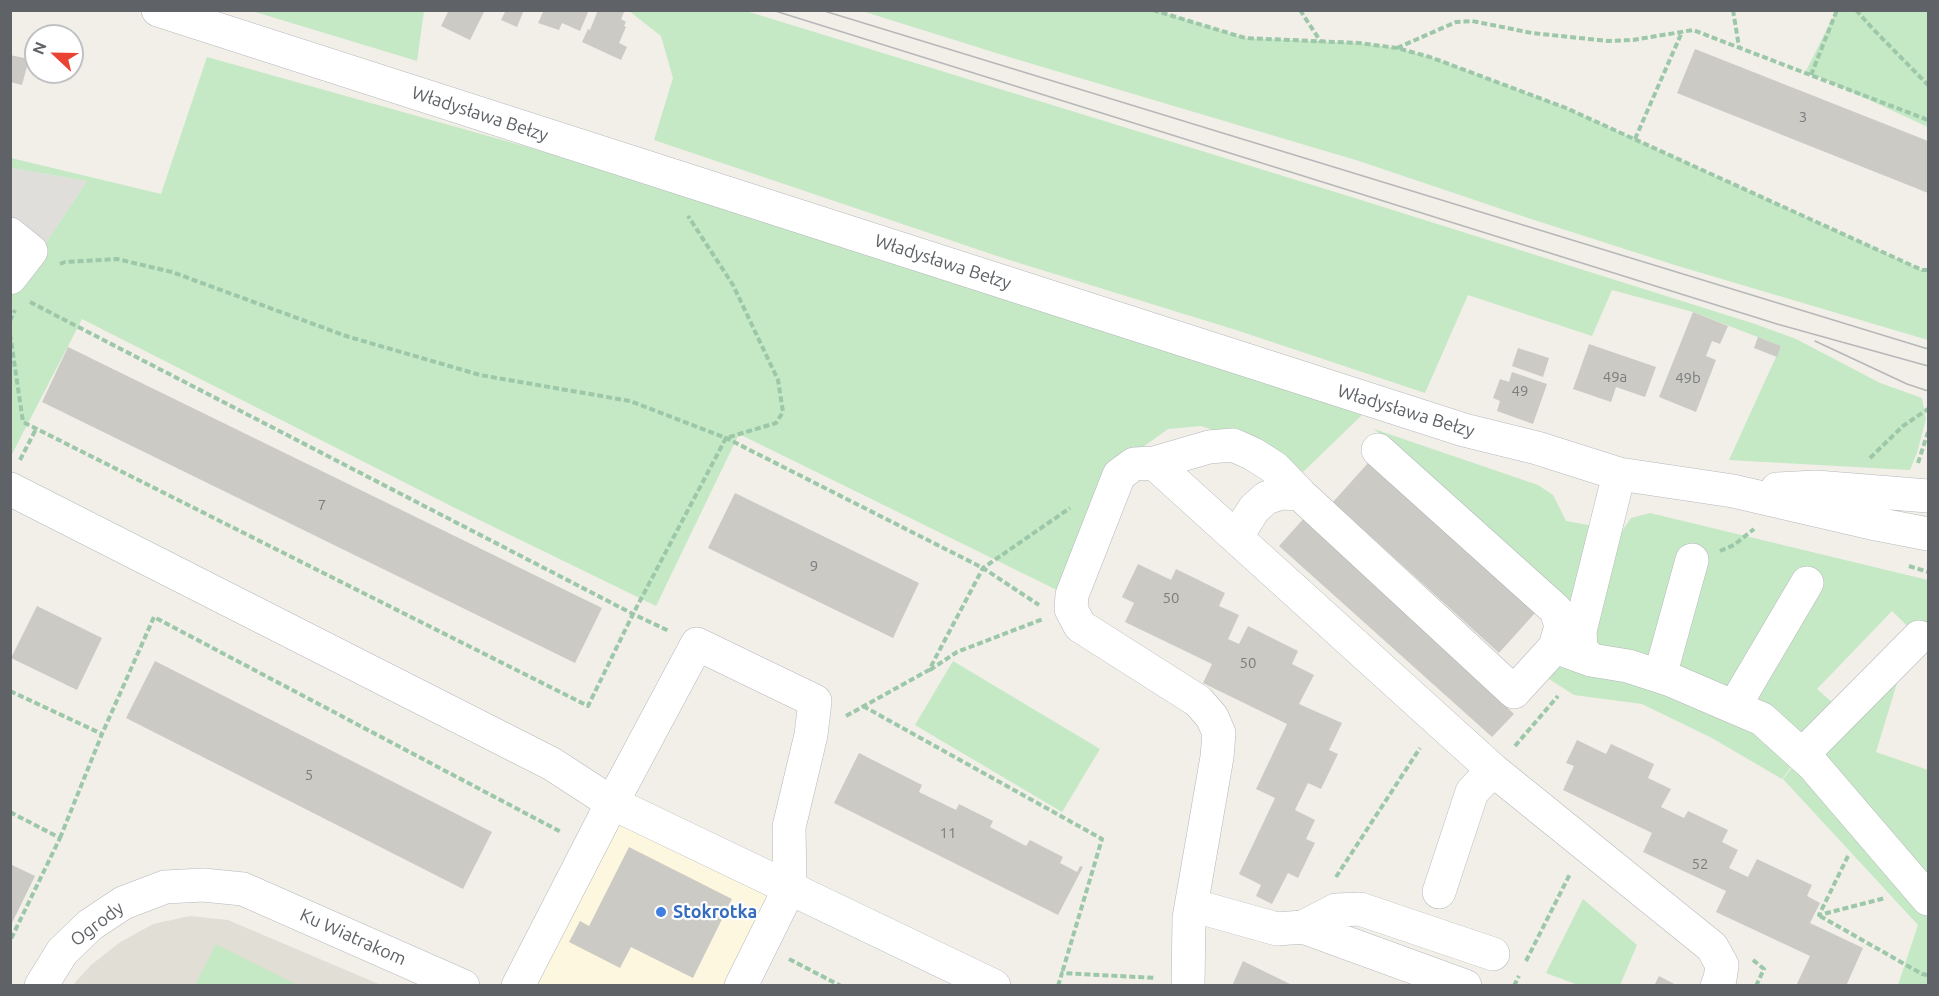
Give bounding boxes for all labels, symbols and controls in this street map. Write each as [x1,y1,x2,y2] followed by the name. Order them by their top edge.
[24,24,84,84] north arrow
[29,39,50,57] text: N
[409,82,551,146] street label: Władysława Bełzy
[1799,108,1807,126] house number: 3
[872,230,1014,294] street label: Władysława Bełzy
[1603,368,1627,386] house number: 49a
[1675,369,1701,387] house number: 49b
[1335,380,1477,442] street label: Władysława Bełzy
[1512,382,1528,400] house number: 49
[318,496,326,514] house number: 7
[810,557,818,575] house number: 9
[1163,589,1179,607] house number: 50
[1240,654,1256,672] house number: 50
[305,766,313,784] house number: 5
[940,824,956,842] house number: 11
[1692,855,1708,873] house number: 52
[66,897,128,951] street label: Ogrody
[673,901,757,923] place label: Stokrotka
[297,904,409,970] street label: Ku Wiatrakom
[654,905,668,919] marker: Stokrotka

